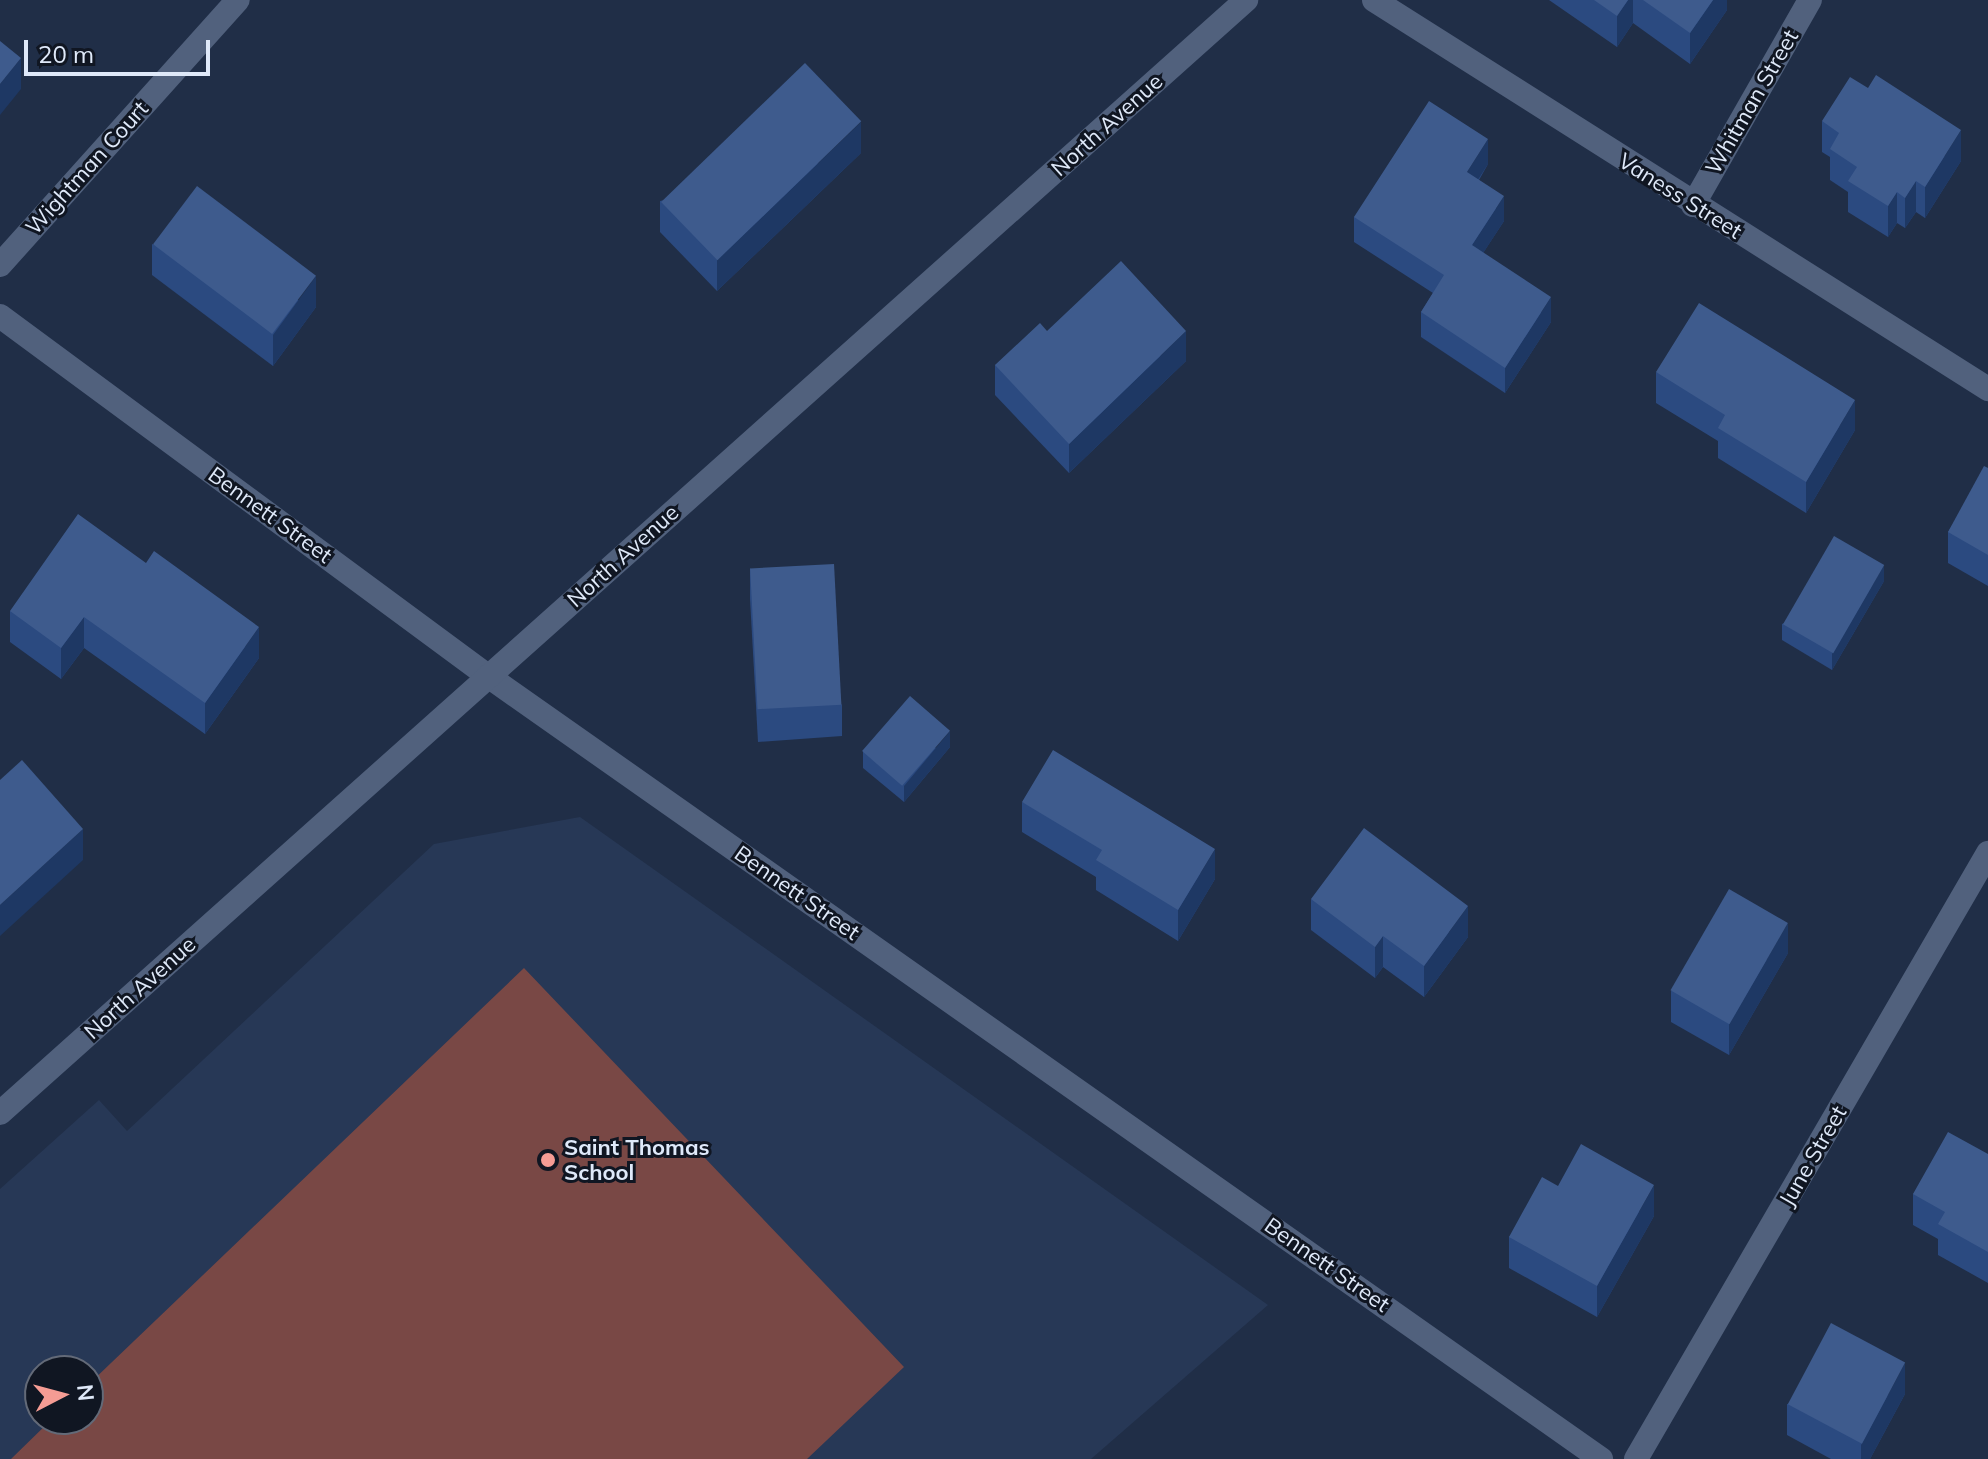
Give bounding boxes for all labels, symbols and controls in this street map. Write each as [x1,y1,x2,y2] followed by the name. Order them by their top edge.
[28,24,214,74] scale bar
[1700,25,1804,179] street label: Whitman Street
[38,39,94,69] text: 20 m
[1046,68,1168,182] street label: North Avenue
[20,96,154,240] street label: Wightman Court
[1613,148,1747,244] street label: Vaness Street
[203,461,337,569] street label: Bennett Street
[562,499,684,613] street label: North Avenue
[729,840,865,946] street label: Bennett Street
[79,931,201,1045] street label: North Avenue
[1774,1101,1852,1211] street label: June Street
[564,1134,710,1186] place label: Saint Thomas School
[539,1151,557,1169] marker: Saint Thomas School
[1259,1212,1395,1318] street label: Bennett Street
[24,1355,104,1435] north arrow
[71,1383,101,1402] text: N

